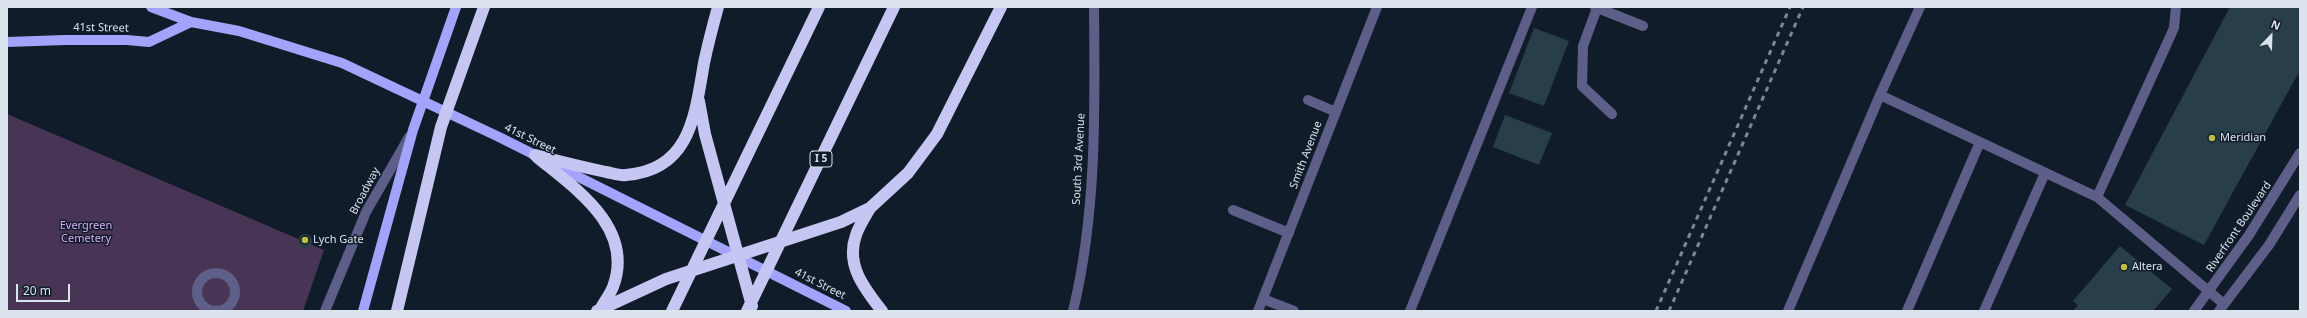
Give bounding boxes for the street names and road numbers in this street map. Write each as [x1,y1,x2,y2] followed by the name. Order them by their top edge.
[73,21,129,35] street label: 41st Street
[1070,113,1088,205] street label: South 3rd Avenue
[1287,119,1325,191] street label: Smith Avenue
[502,121,558,157] street label: 41st Street
[810,151,832,167] road number: I 5
[347,165,383,217] street label: Broadway
[2204,179,2274,275] street label: Riverfront Boulevard
[792,266,848,302] street label: 41st Street

